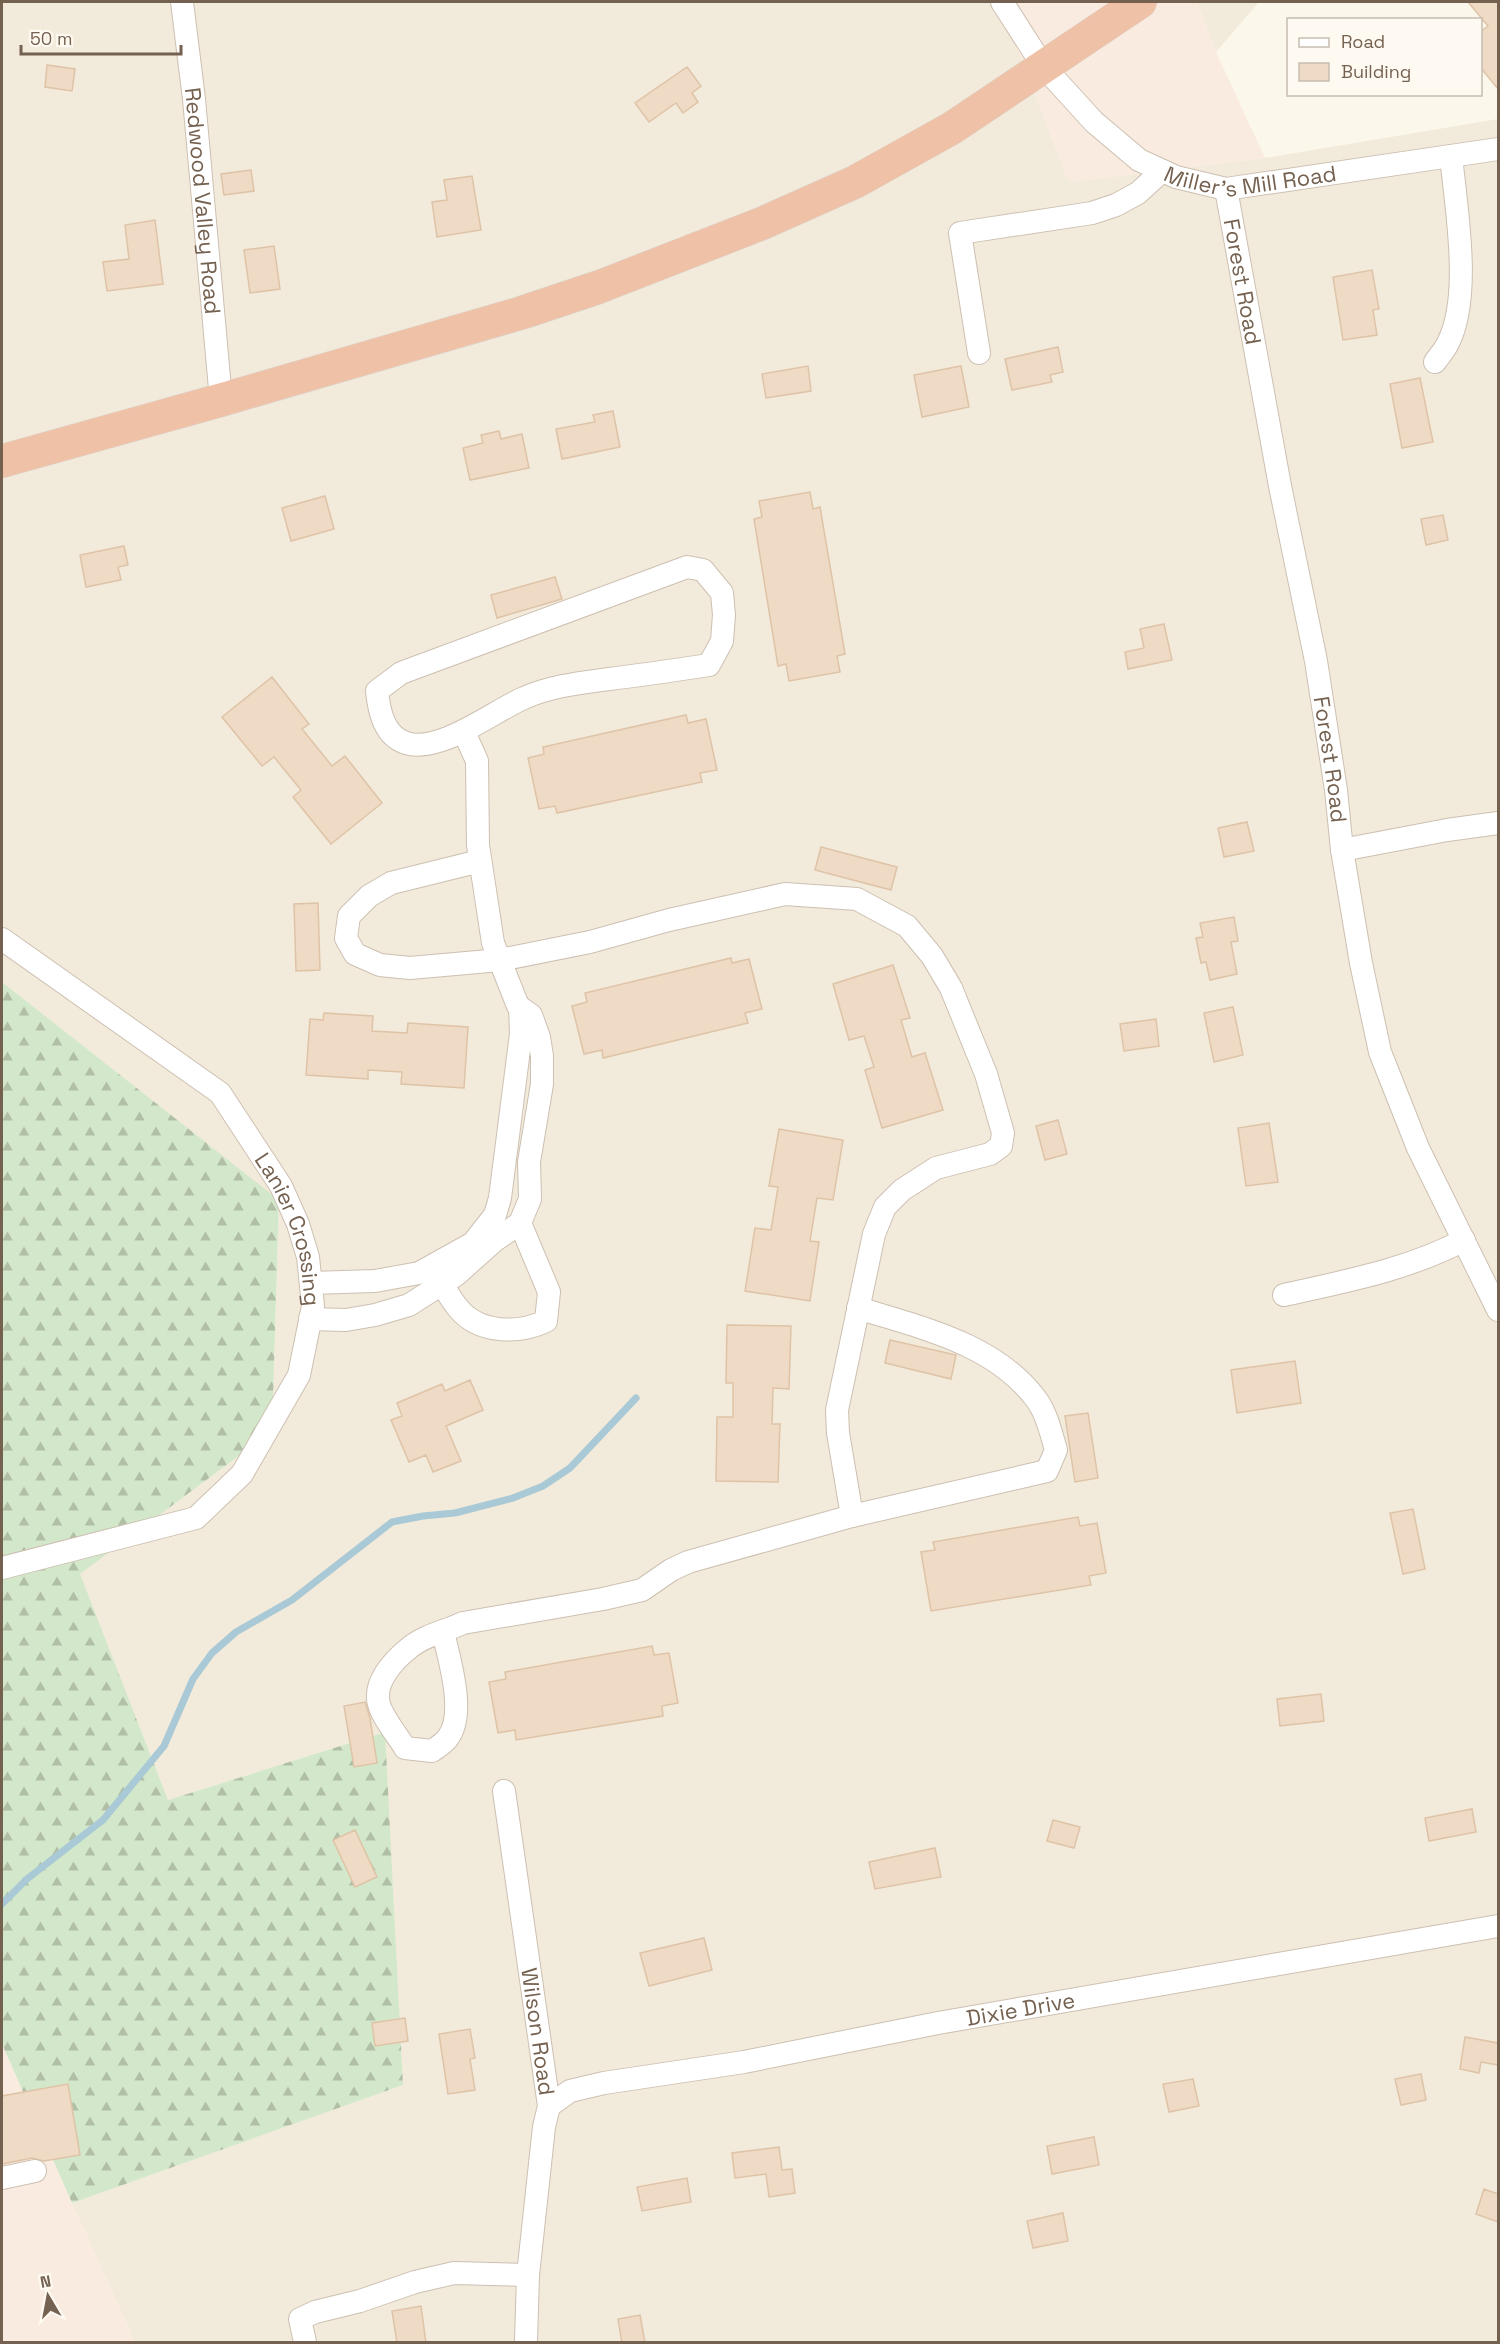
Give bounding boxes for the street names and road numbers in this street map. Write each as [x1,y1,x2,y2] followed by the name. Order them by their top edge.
[179,86,227,316] street label: Redwood Valley Road
[1160,159,1338,203] street label: Miller's Mill Road
[1218,216,1268,347] street label: Forest Road
[1308,694,1353,824] street label: Forest Road
[249,1147,327,1307] street label: Lanier Crossing
[515,1966,561,2097] street label: Wilson Road
[964,1986,1077,2032] street label: Dixie Drive

